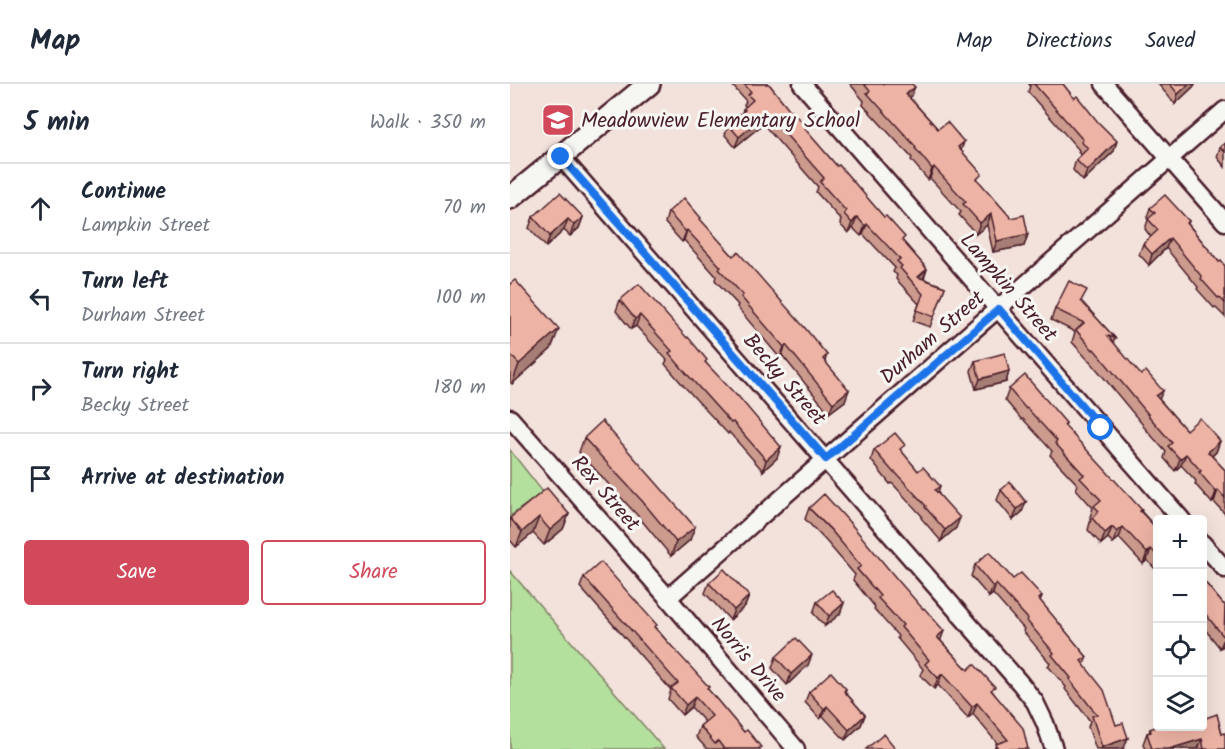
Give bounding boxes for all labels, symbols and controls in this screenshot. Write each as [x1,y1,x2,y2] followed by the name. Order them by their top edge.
[30,19,81,64] text: Map
[956,25,992,58] text: Map
[1025,25,1112,58] text: Directions
[1145,25,1195,58] text: Saved
[24,102,90,144] text: 5 min
[540,102,576,138] school or university icon: Meadowview Elementary School
[581,105,860,138] place label: Meadowview Elementary School
[370,107,486,139] text: Walk · 350 m
[547,143,573,169] route end
[81,175,166,210] text: Continue
[24,192,57,225] icon: ahead
[443,192,486,224] text: 70 m
[81,210,210,242] text: Lampkin Street
[951,226,1065,351] street label: Lampkin Street
[81,265,168,300] text: Turn left
[24,282,57,315] icon: left
[436,282,486,314] text: 100 m
[873,282,994,393] street label: Durham Street
[81,300,205,332] text: Durham Street
[734,326,834,434] street label: Becky Street
[81,355,179,390] text: Turn right
[24,372,57,405] icon: right
[434,372,486,404] text: 180 m
[81,390,189,422] text: Becky Street
[1087,414,1113,440] route start
[562,448,648,540] street label: Rex Street
[81,461,284,496] text: Arrive at destination
[24,462,57,495] icon: arrive
[1153,515,1207,731] map controls
[1153,515,1207,569] button: +
[24,540,249,605] button: Save
[261,540,486,605] button: Share
[1153,569,1207,623] button: −
[702,610,794,711] street label: Norris Drive
[1153,623,1207,677] button: locate
[1153,677,1207,731] button: layers

